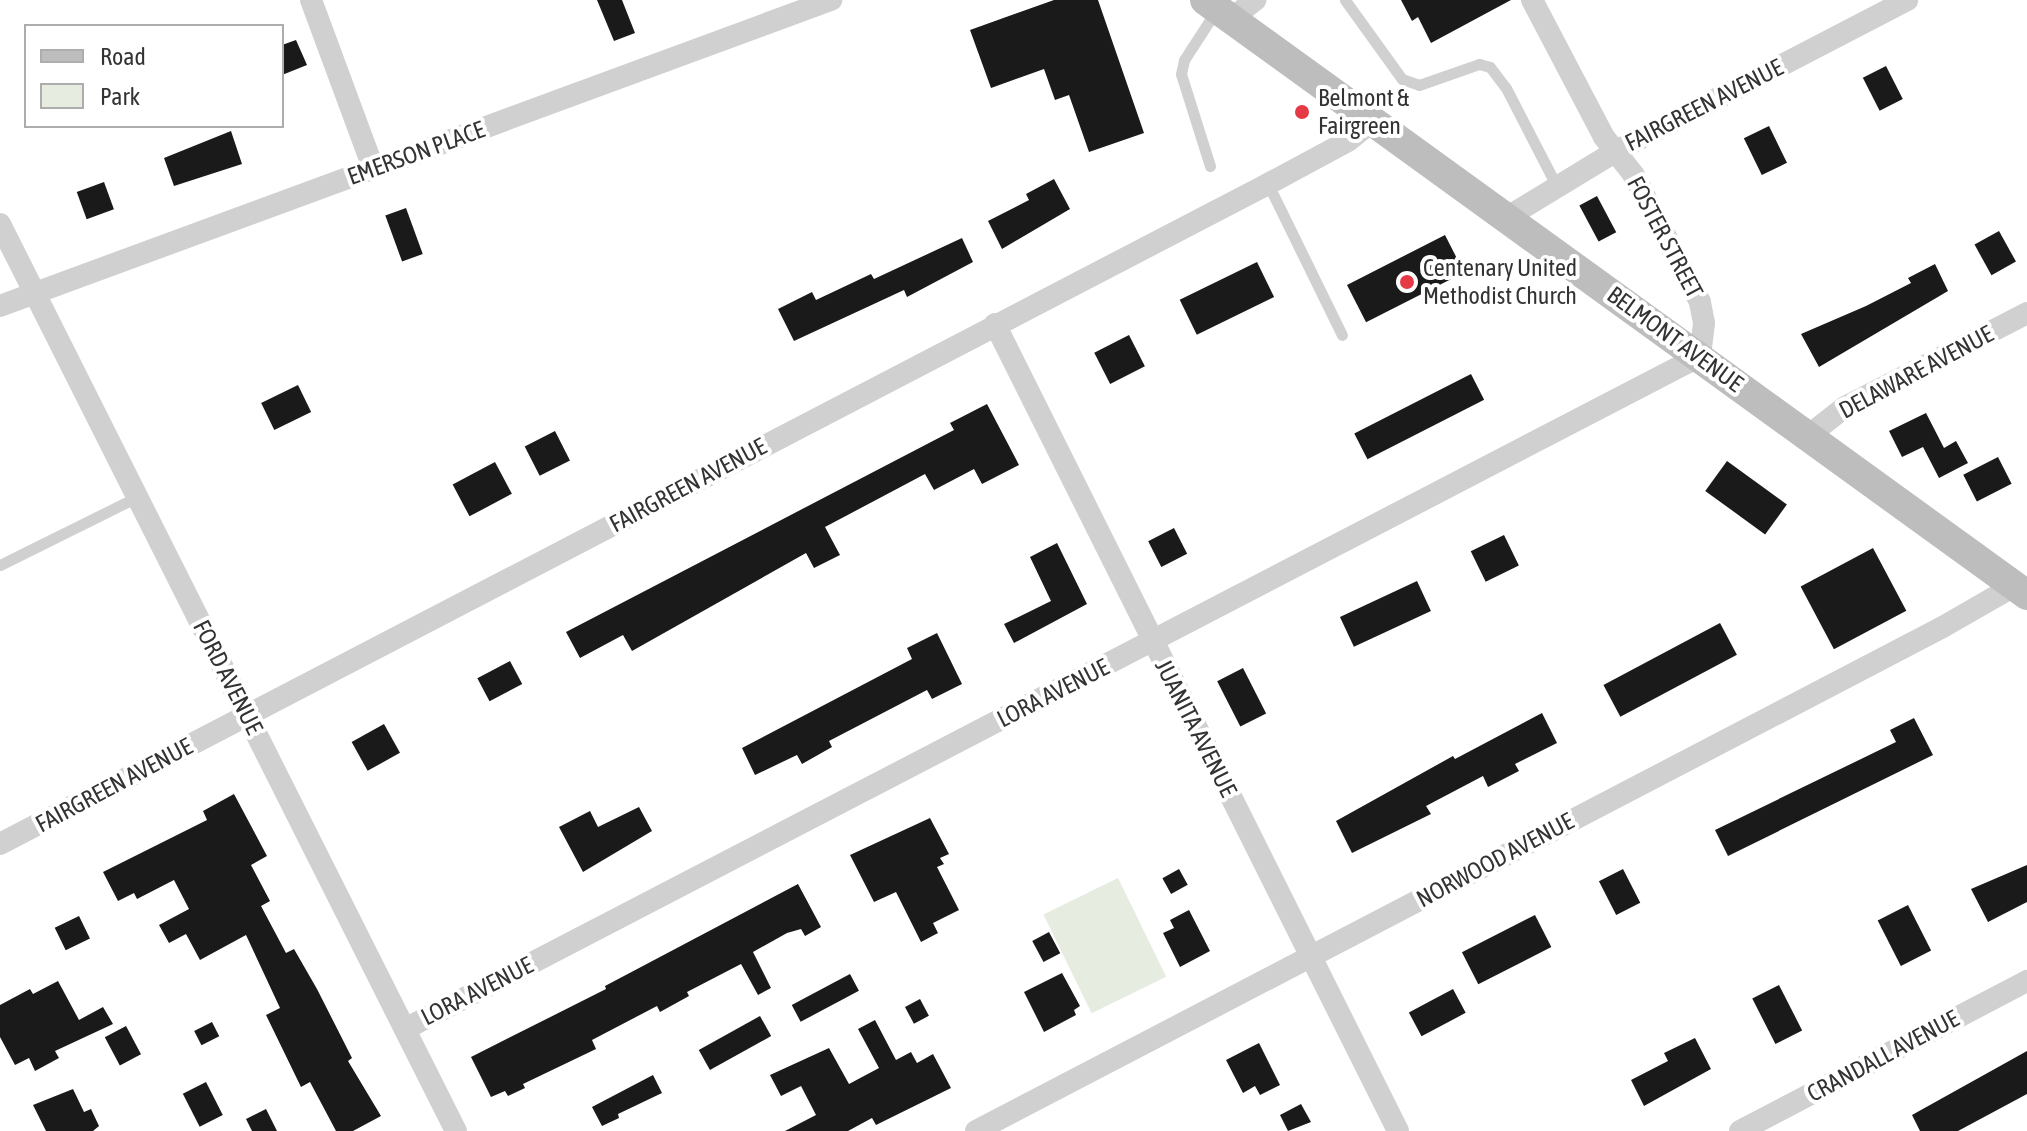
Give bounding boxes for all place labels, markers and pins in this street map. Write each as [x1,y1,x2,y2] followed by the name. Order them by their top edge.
[1318,84,1410,140] place label: Belmont & Fairgreen
[1293,103,1311,121] marker: Belmont & Fairgreen
[1423,254,1577,310] place label: Centenary United Methodist Church
[1398,273,1416,291] marker: Centenary United Methodist Church

